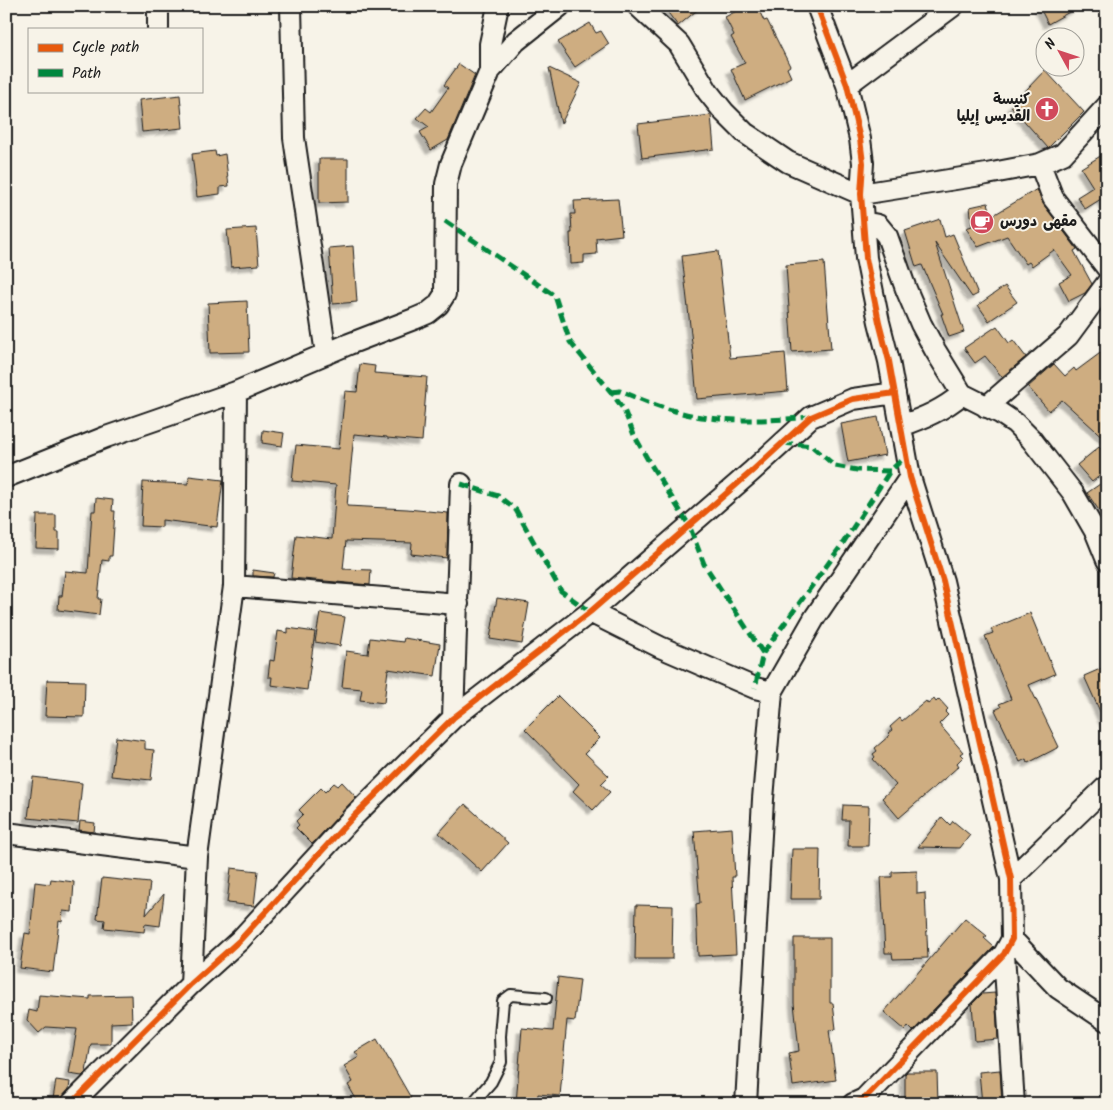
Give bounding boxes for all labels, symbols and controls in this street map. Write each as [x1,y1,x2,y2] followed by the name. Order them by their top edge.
[28,28,202,92] legend
[1036,28,1086,78] north arrow
[1040,34,1062,55] text: N
[72,36,139,60] text: Cycle path
[72,62,101,86] text: Path
[957,88,1030,129] place label: كنيسة القديس إيليا
[1034,96,1060,122] church icon: كنيسة القديس إيليا
[969,209,995,235] cafe icon: مقهى دورس
[1000,210,1077,234] place label: مقهى دورس

